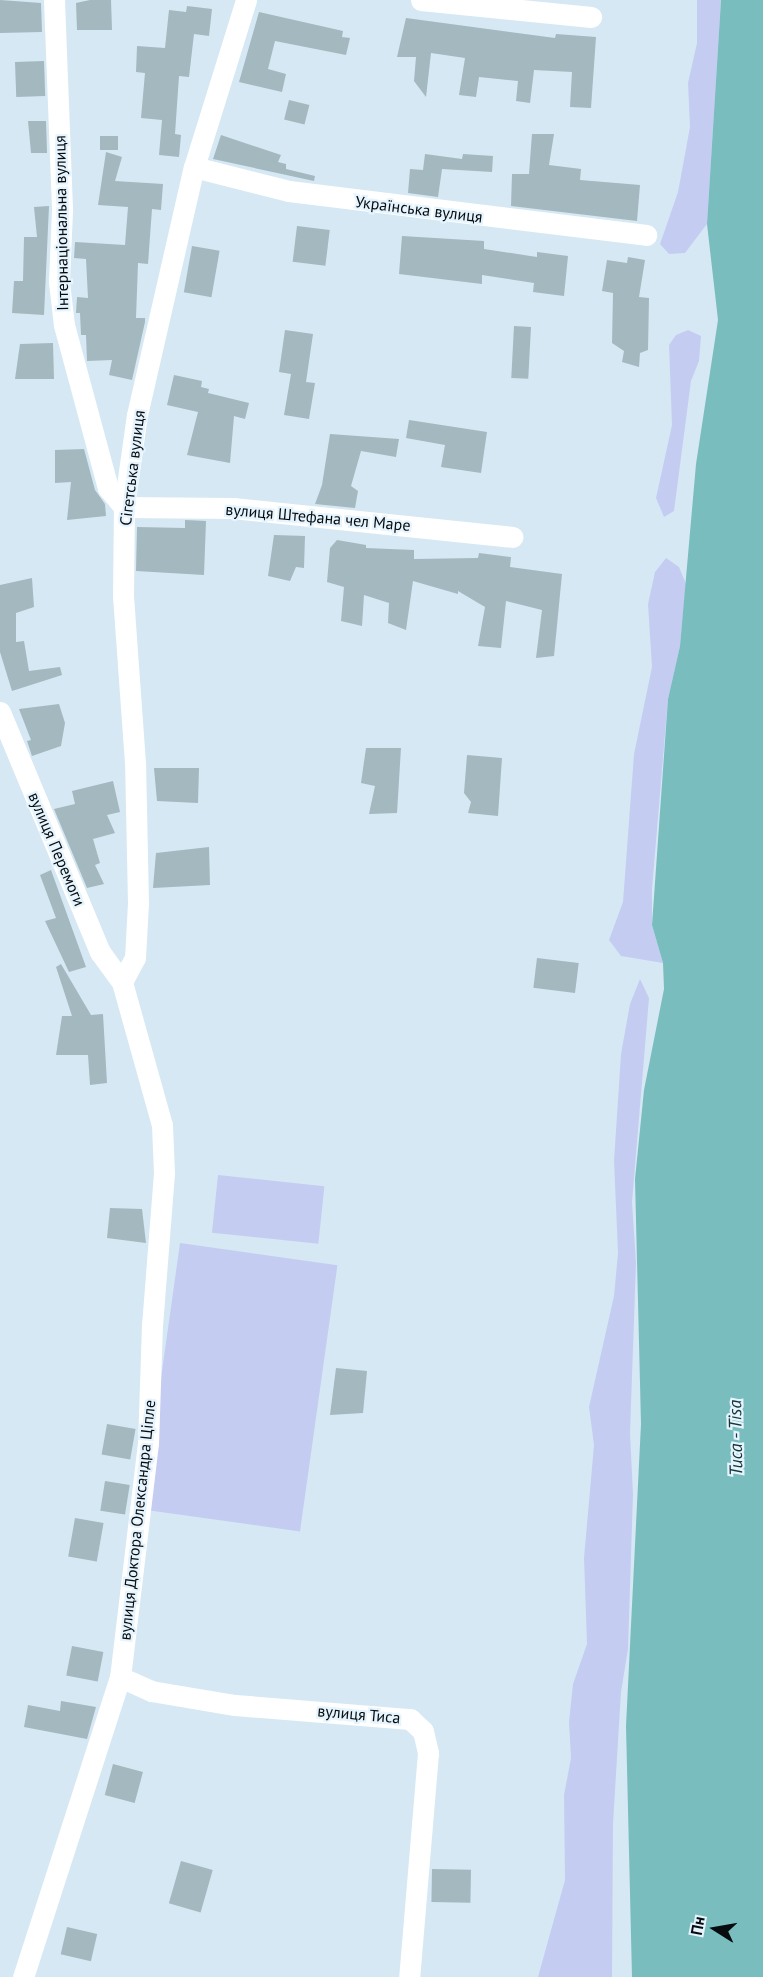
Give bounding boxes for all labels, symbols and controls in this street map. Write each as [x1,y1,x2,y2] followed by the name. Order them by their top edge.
[50,135,72,311] street label: Інтернаціональна вулиця
[354,192,484,226] street label: Українська вулиця
[115,409,149,527] street label: Сігетська вулиця
[225,499,411,535] street label: вулиця Штефана чел Маре
[24,789,90,909] street label: вулиця Перемоги
[115,1399,159,1641] street label: вулиця Доктора Олександра Ціпле
[725,1399,747,1477] water label: Тиса - Tisa
[316,1701,402,1727] street label: вулиця Тиса
[685,1899,745,1959] north arrow
[686,1914,709,1937] text: Пн

